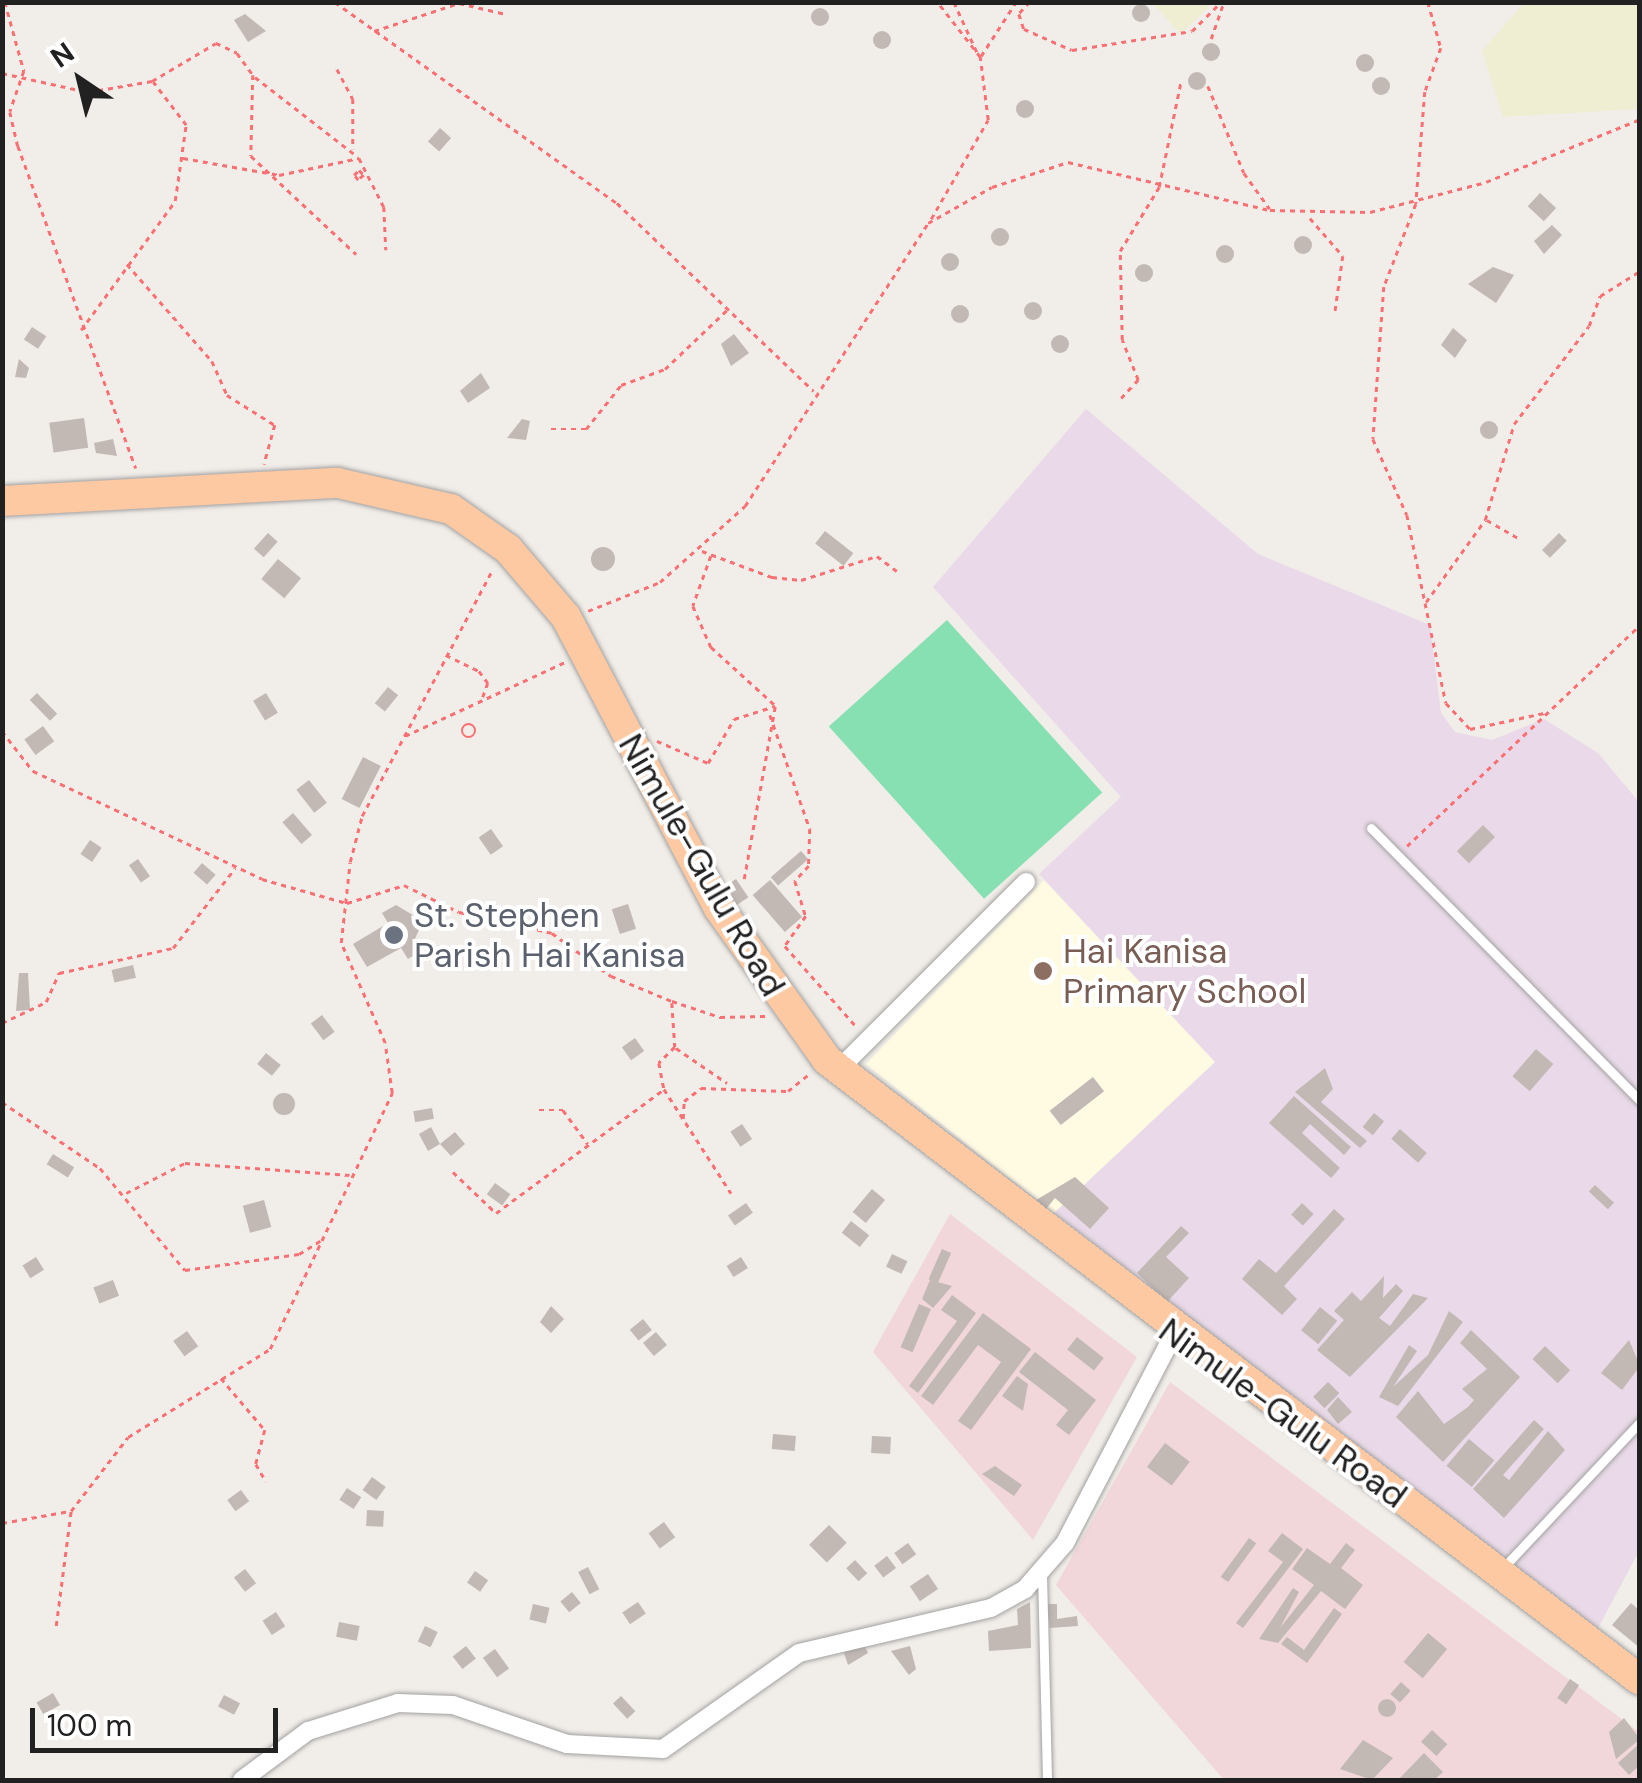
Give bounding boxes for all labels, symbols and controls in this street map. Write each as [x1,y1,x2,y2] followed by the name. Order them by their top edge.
[30,30,130,130] north arrow
[44,34,81,76] text: N
[610,726,794,1004] street label: Nimule-Gulu Road
[414,894,685,976] place label: St. Stephen Parish Hai Kanisa
[383,924,405,946] marker: St. Stephen Parish Hai Kanisa
[1063,930,1306,1012] place label: Hai Kanisa Primary School
[1032,960,1054,982] marker: Hai Kanisa Primary School
[1151,1309,1415,1517] street label: Nimule-Gulu Road
[35,1688,282,1750] scale bar
[47,1706,132,1745] text: 100 m

